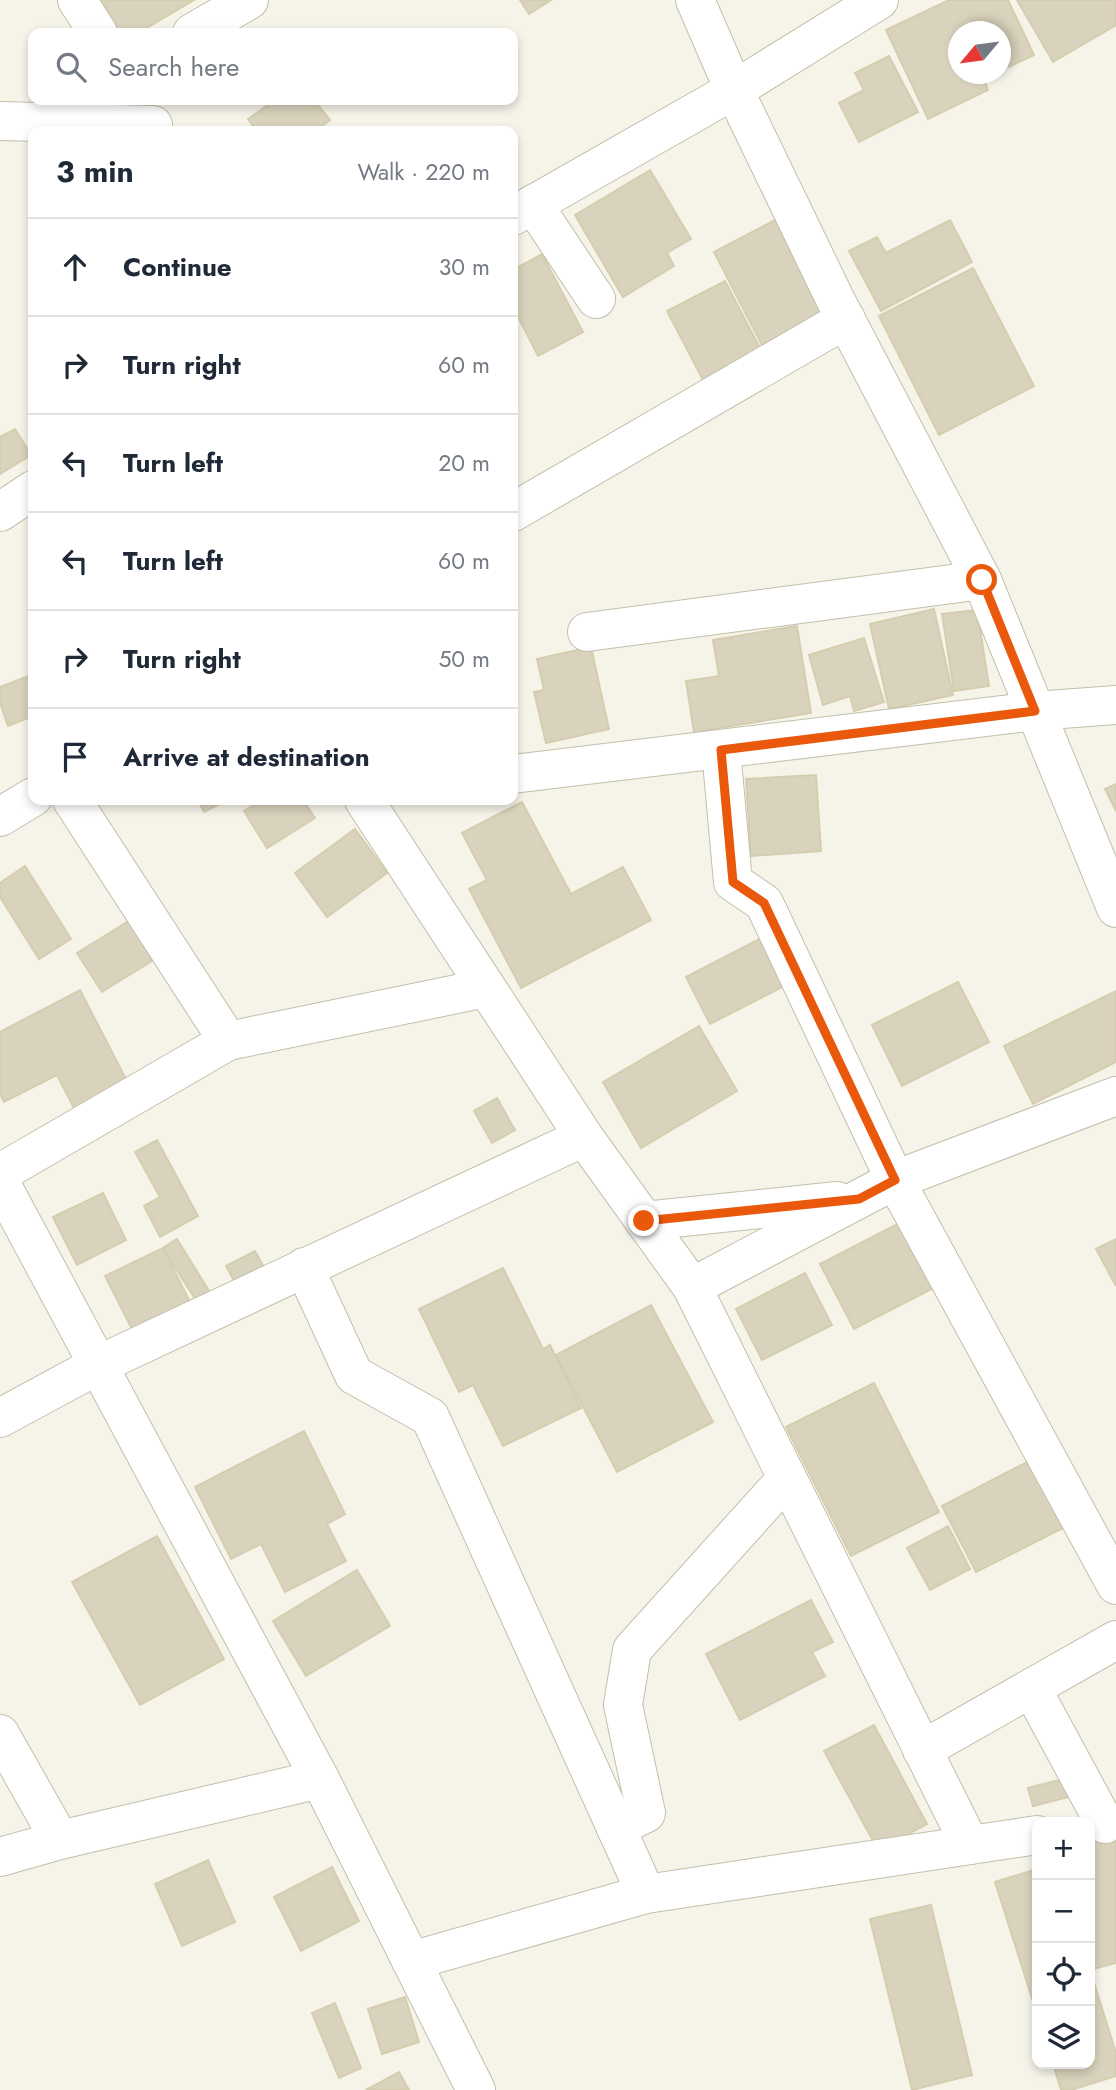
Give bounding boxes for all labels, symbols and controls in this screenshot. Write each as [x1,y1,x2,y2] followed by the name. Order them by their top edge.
[948,21,1011,84] north arrow
[28,28,518,105] search box
[52,48,90,86] icon: search
[108,48,240,86] text: Search here
[56,150,134,193] text: 3 min
[358,155,490,189] text: Walk · 220 m
[56,248,94,286] icon: ahead
[123,248,232,286] text: Continue
[439,250,490,284] text: 30 m
[56,346,94,384] icon: right
[123,346,241,384] text: Turn right
[438,348,490,382] text: 60 m
[56,444,94,482] icon: left
[123,444,223,482] text: Turn left
[438,446,490,480] text: 20 m
[56,542,94,580] icon: left
[123,542,223,580] text: Turn left
[438,544,490,578] text: 60 m
[966,564,997,595] route start
[56,640,94,678] icon: right
[123,640,241,678] text: Turn right
[438,642,490,676] text: 50 m
[56,738,94,776] icon: arrive
[123,738,370,776] text: Arrive at destination
[628,1205,659,1236] route end
[1032,1817,1095,2069] map controls
[1032,1817,1095,1880] button: +
[1032,1880,1095,1943] button: −
[1032,1943,1095,2006] button: locate
[1032,2006,1095,2069] button: layers

